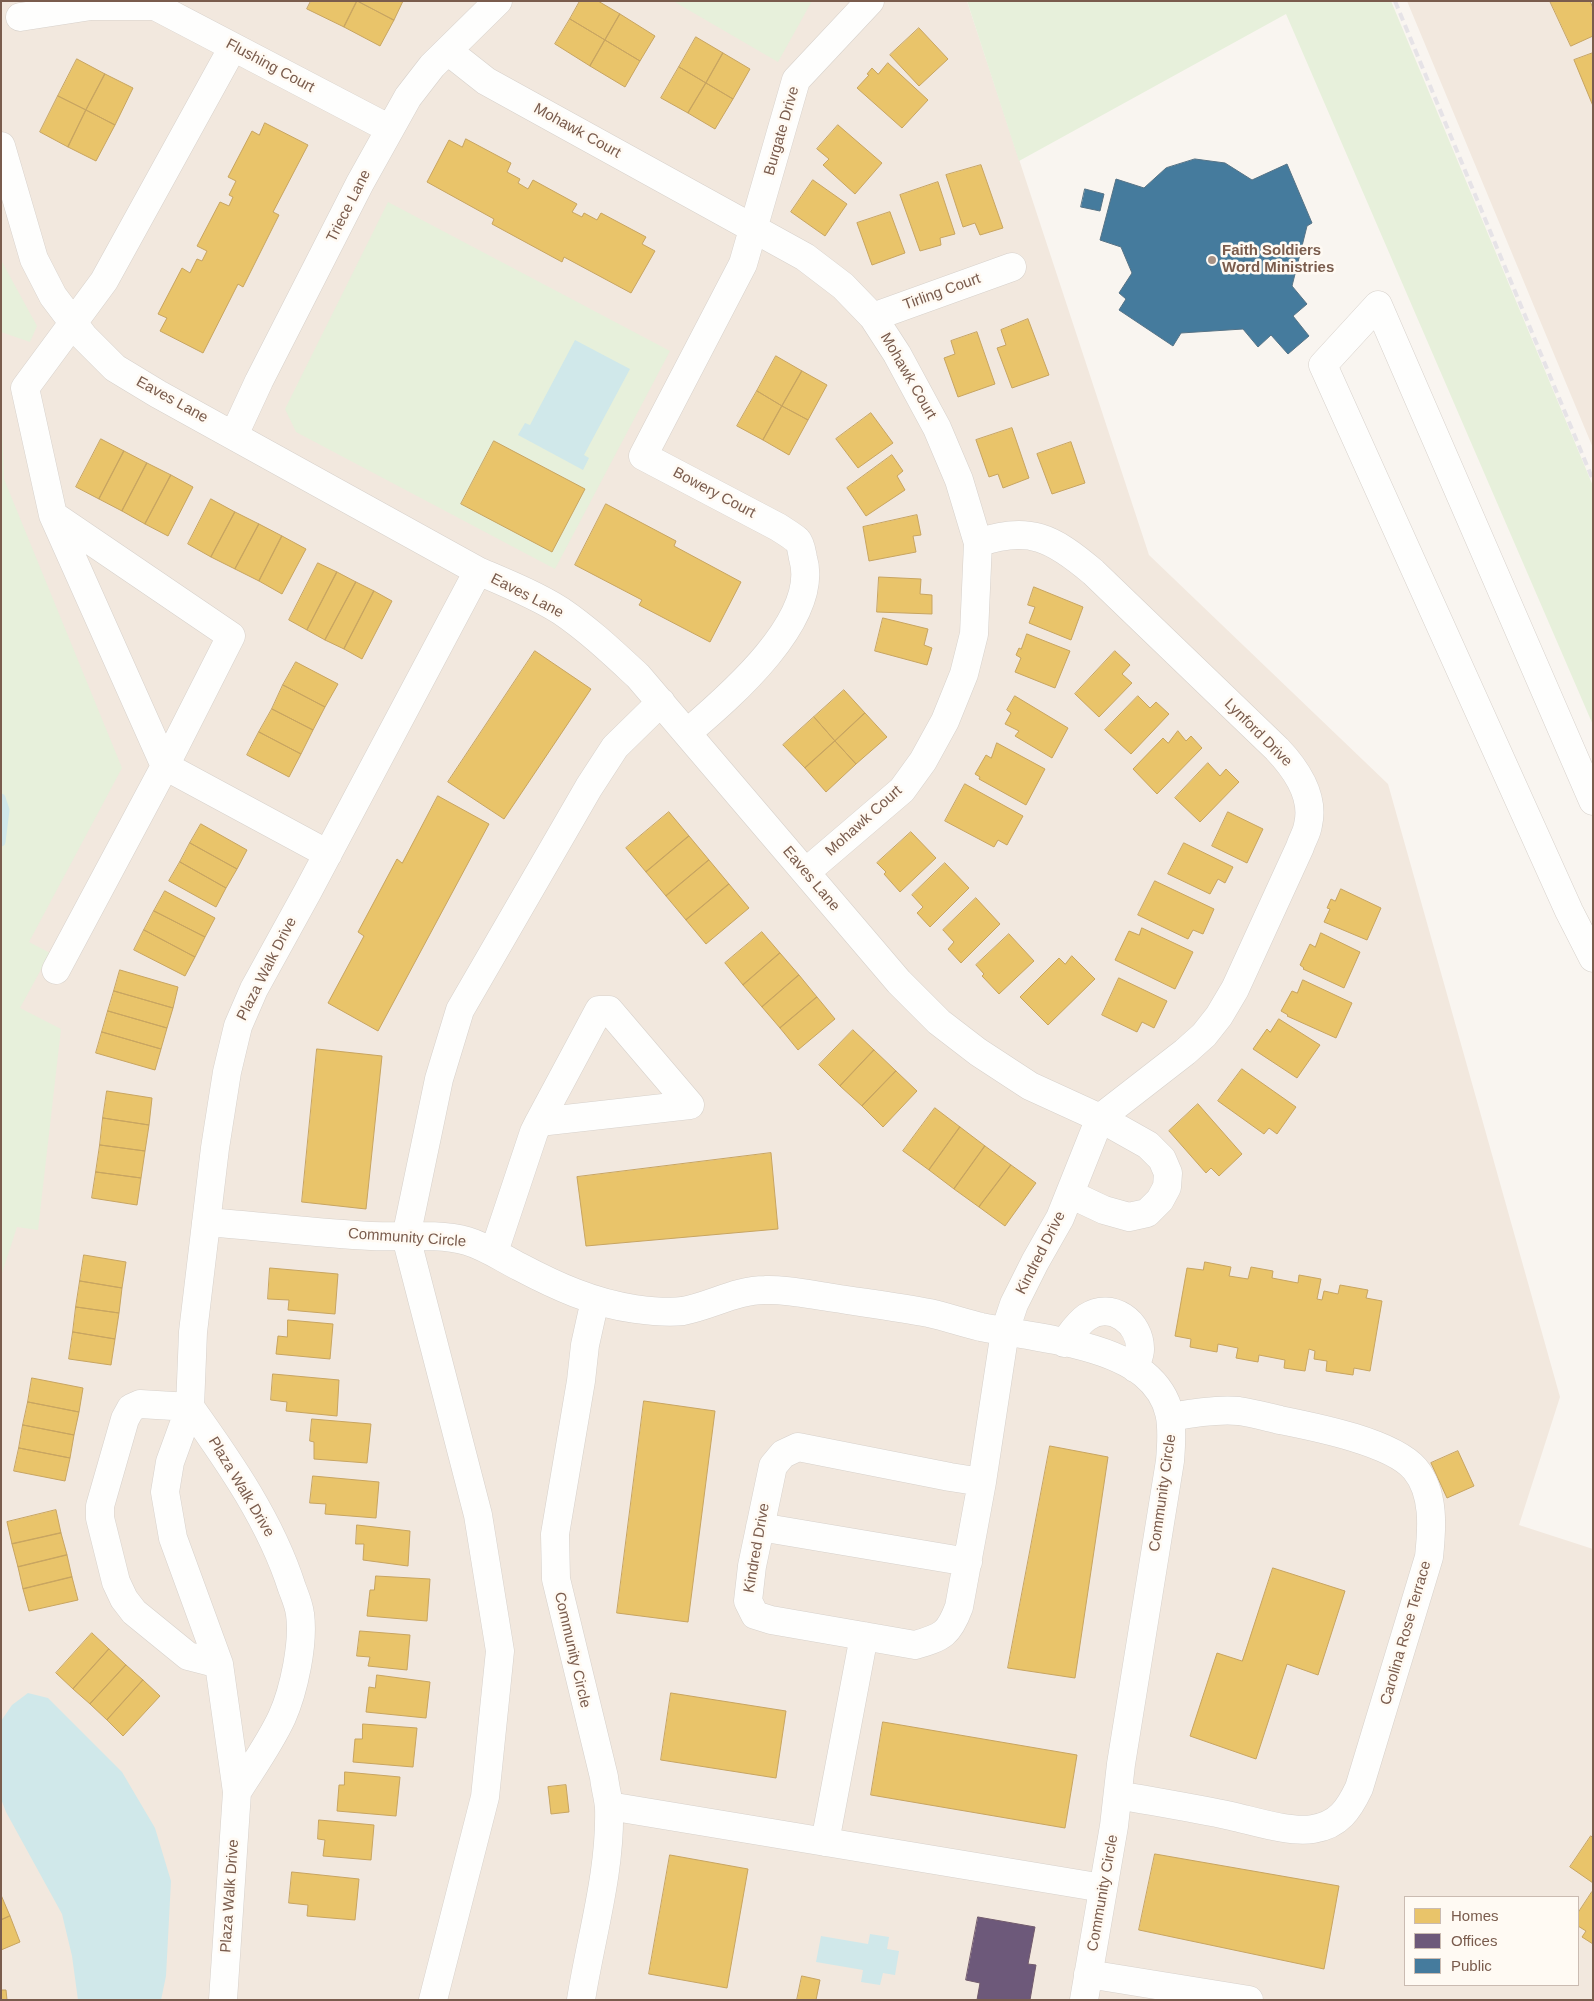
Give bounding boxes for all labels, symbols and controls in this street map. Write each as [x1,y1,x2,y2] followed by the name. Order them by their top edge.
[223,35,317,97] street label: Flushing Court
[761,84,803,178] street label: Burgate Drive
[530,100,624,162] street label: Mohawk Court
[323,167,375,245] street label: Triece Lane
[1222,242,1334,277] place label: Faith Soldiers Word Ministries
[1206,254,1218,266] marker: Faith Soldiers Word Ministries
[901,270,983,314] street label: Tirling Court
[876,330,940,422] street label: Mohawk Court
[133,373,211,427] street label: Eaves Lane
[670,464,758,522] street label: Bowery Court
[488,570,566,622] street label: Eaves Lane
[1220,695,1296,771] street label: Lynford Drive
[822,782,906,860] street label: Mohawk Court
[779,843,843,915] street label: Eaves Lane
[233,914,301,1024] street label: Plaza Walk Drive
[1012,1208,1070,1298] street label: Kindred Drive
[347,1225,467,1251] street label: Community Circle
[1146,1433,1180,1553] street label: Community Circle
[204,1434,278,1540] street label: Plaza Walk Drive
[740,1502,774,1594] street label: Kindred Drive
[1377,1559,1435,1707] street label: Carolina Rose Terrace
[550,1590,594,1710] street label: Community Circle
[1084,1833,1122,1953] street label: Community Circle
[217,1839,243,1953] street label: Plaza Walk Drive
[1404,1896,1579,1986] legend
[1451,1907,1499,1924] text: Homes
[1451,1932,1497,1949] text: Offices
[1451,1957,1492,1974] text: Public

